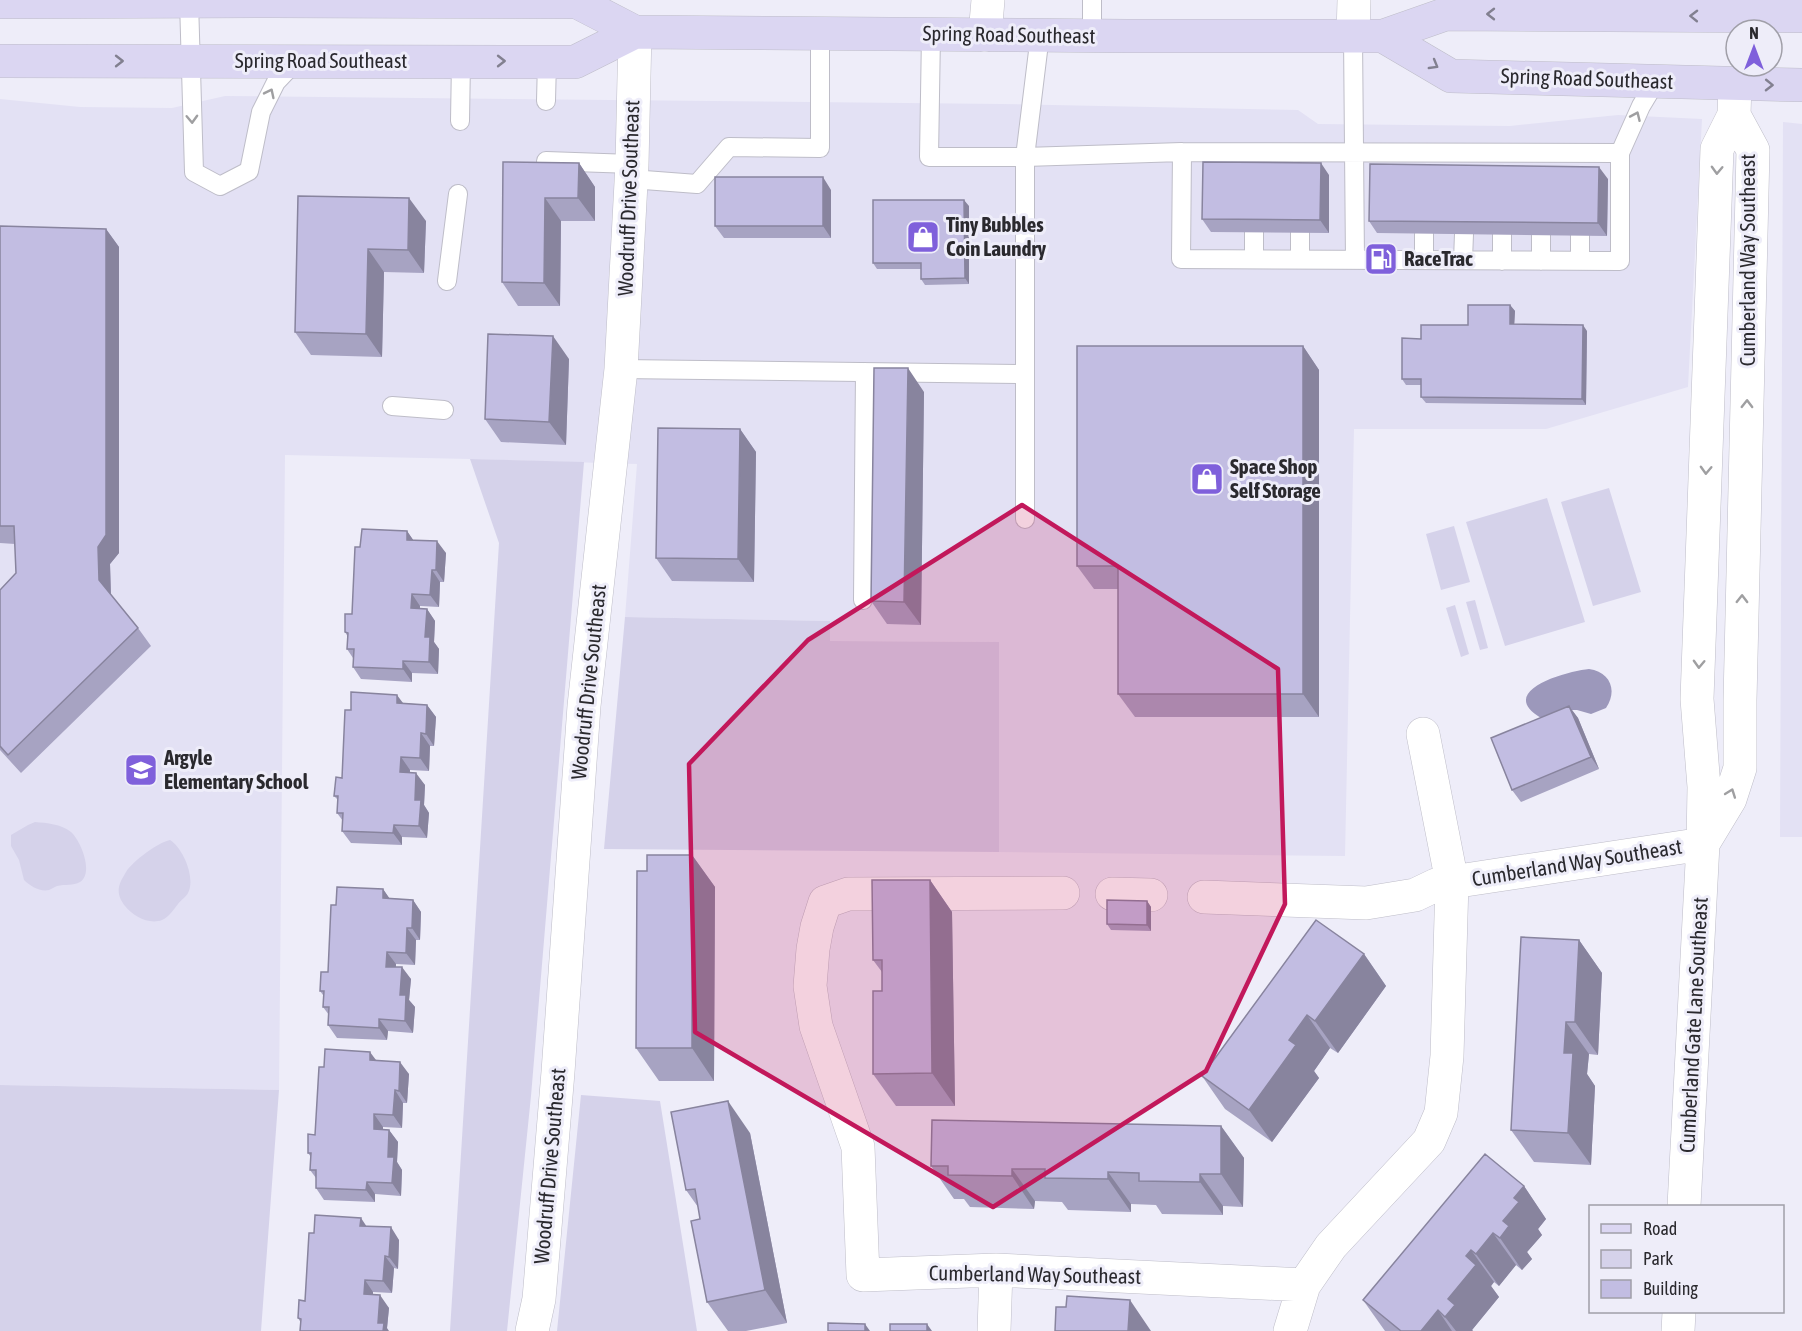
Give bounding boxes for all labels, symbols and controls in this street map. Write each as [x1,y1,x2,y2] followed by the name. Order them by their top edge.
[1486,8,1495,21] one-way arrow
[1689,9,1698,22] one-way arrow
[1724,18,1784,78] north arrow
[922,20,1096,48] street label: Spring Road Southeast
[1749,24,1759,42] text: N
[235,48,407,72] street label: Spring Road Southeast
[115,55,124,67] one-way arrow
[496,55,505,67] one-way arrow
[1428,58,1438,70] one-way arrow
[1500,63,1674,93] street label: Spring Road Southeast
[1764,78,1773,91] one-way arrow
[263,89,274,100] one-way arrow
[613,99,643,297] street label: Woodruff Drive Southeast
[1629,112,1641,123] one-way arrow
[186,115,199,124] one-way arrow
[1735,154,1759,366] street label: Cumberland Way Southeast
[1710,165,1723,174] one-way arrow
[946,212,1047,260] place label: Tiny Bubbles Coin Laundry
[905,219,941,255] shop icon: Tiny Bubbles Coin Laundry
[1363,241,1399,277] fuel station icon: RaceTrac
[1404,246,1473,270] place label: RaceTrac
[1741,400,1753,409] one-way arrow
[1230,454,1321,502] place label: Space Shop Self Storage
[1189,461,1225,497] shop icon: Space Shop Self Storage
[1699,465,1712,474] one-way arrow
[566,583,610,781] street label: Woodruff Drive Southeast
[1736,595,1749,604] one-way arrow
[1692,660,1705,669] one-way arrow
[163,745,309,793] place label: Argyle Elementary School
[123,752,159,788] school or university icon: Argyle Elementary School
[1724,788,1737,799] one-way arrow
[1470,834,1684,890] street label: Cumberland Way Southeast
[1674,896,1712,1154] street label: Cumberland Gate Lane Southeast
[528,1067,570,1265] street label: Woodruff Drive Southeast
[1589,1205,1784,1313] legend
[1643,1218,1677,1239] text: Road
[1643,1248,1673,1269] text: Park
[929,1260,1141,1288] street label: Cumberland Way Southeast
[1643,1278,1698,1299] text: Building

